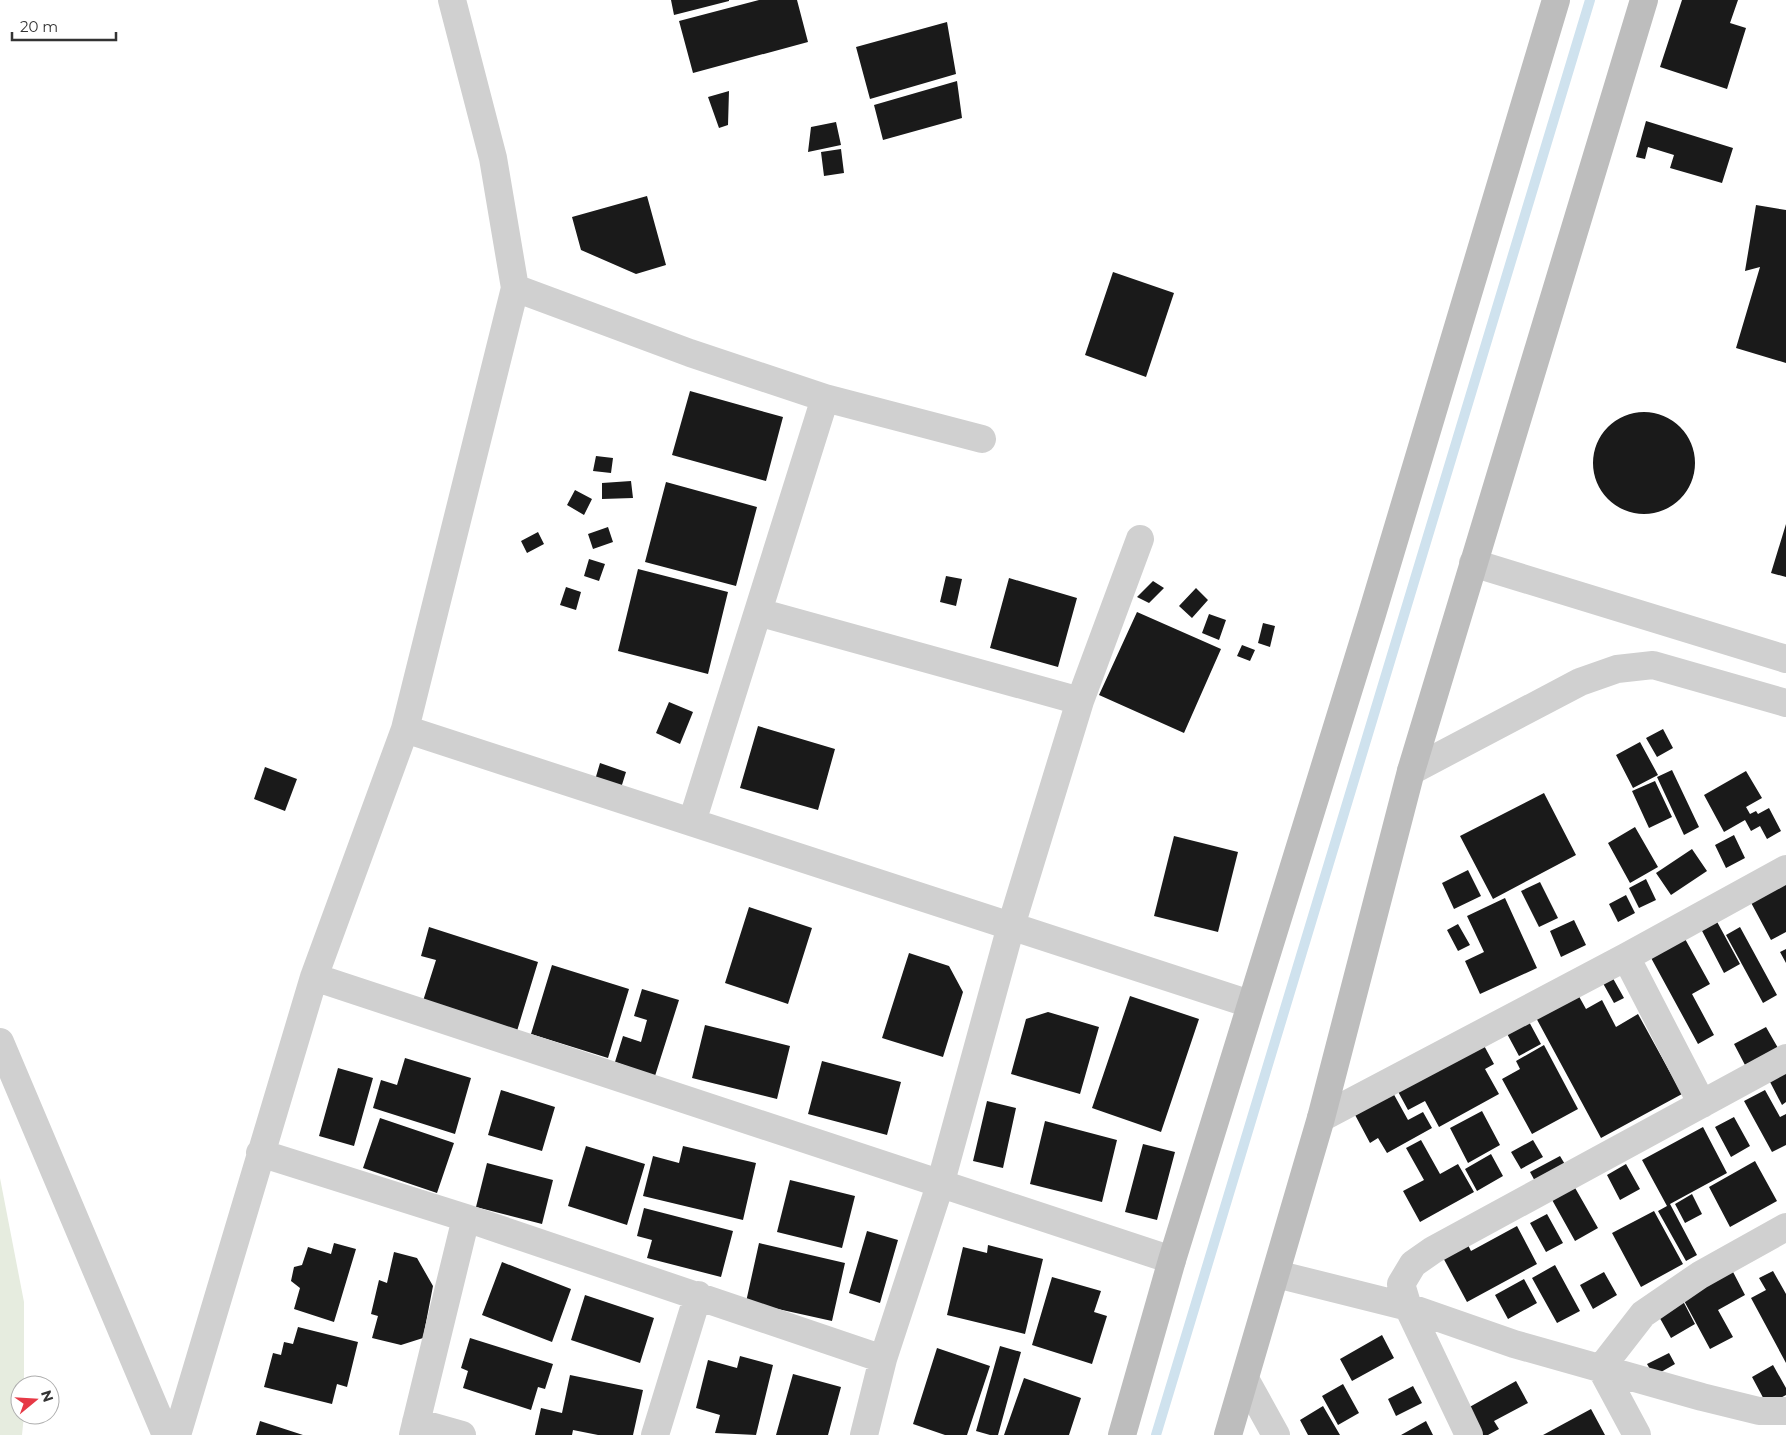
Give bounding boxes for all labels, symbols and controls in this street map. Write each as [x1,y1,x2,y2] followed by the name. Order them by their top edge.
[12,10,116,42] scale bar
[20,17,58,36] text: 20 m
[10,1375,60,1425] north arrow
[37,1388,58,1404] text: N

